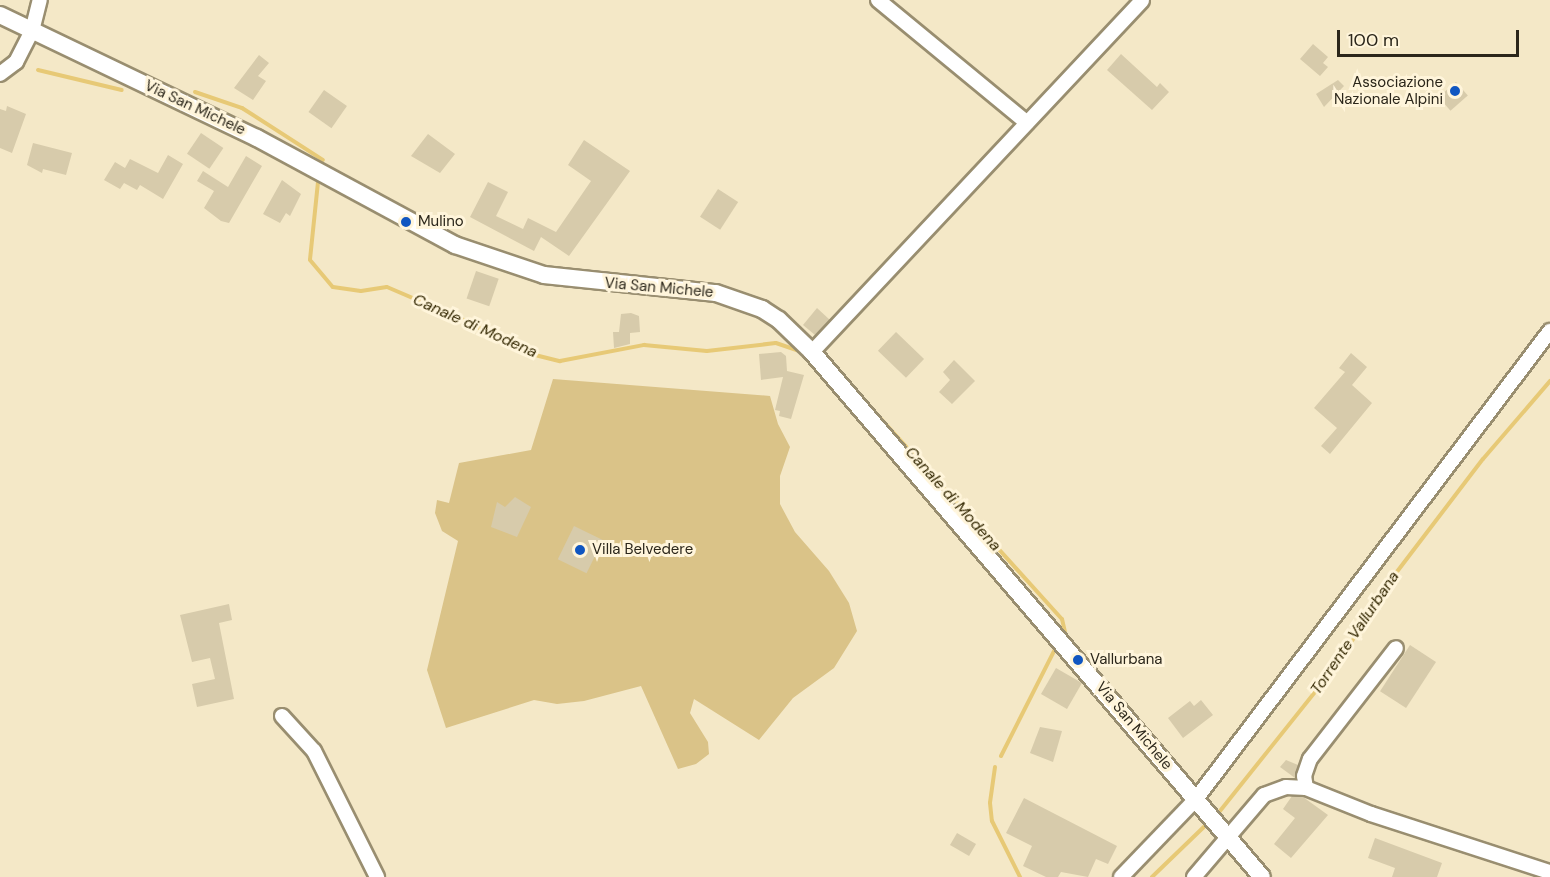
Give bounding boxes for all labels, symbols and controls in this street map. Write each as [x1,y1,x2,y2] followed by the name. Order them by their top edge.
[1340,18,1522,56] scale bar
[1348,28,1399,52] text: 100 m
[1334,73,1443,108] place label: Associazione Nazionale Alpini
[142,77,248,139] street label: Via San Michele
[1448,84,1462,98] marker: Associazione Nazionale Alpini
[418,213,464,231] place label: Mulino
[399,215,413,229] marker: Mulino
[604,274,714,302] street label: Via San Michele
[410,290,540,362] water label: Canale di Modena
[901,443,1005,555] water label: Canale di Modena
[592,541,693,559] place label: Villa Belvedere
[573,543,587,557] marker: Villa Belvedere
[1307,568,1403,698] water label: Torrente Vallurbana
[1090,651,1163,669] place label: Vallurbana
[1071,653,1085,667] marker: Vallurbana
[1092,678,1176,774] street label: Via San Michele

